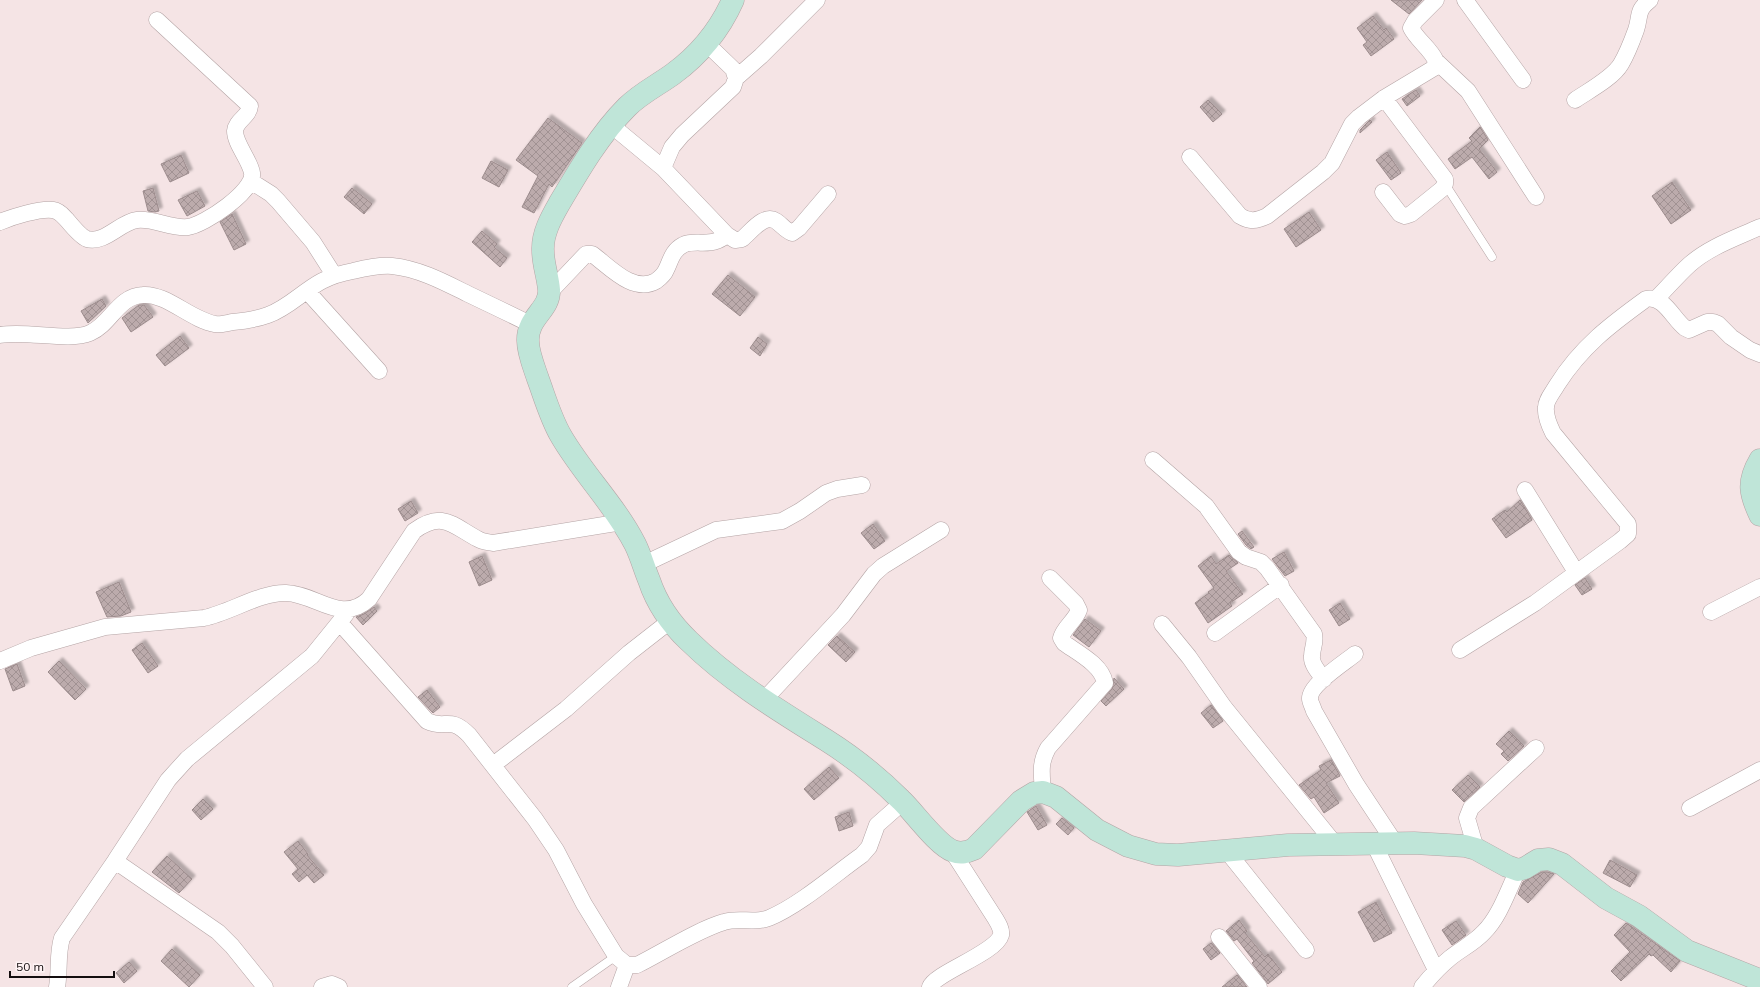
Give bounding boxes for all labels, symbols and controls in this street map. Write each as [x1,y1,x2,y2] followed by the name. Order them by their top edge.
[10,953,114,979] scale bar
[16,959,44,974] text: 50 m

